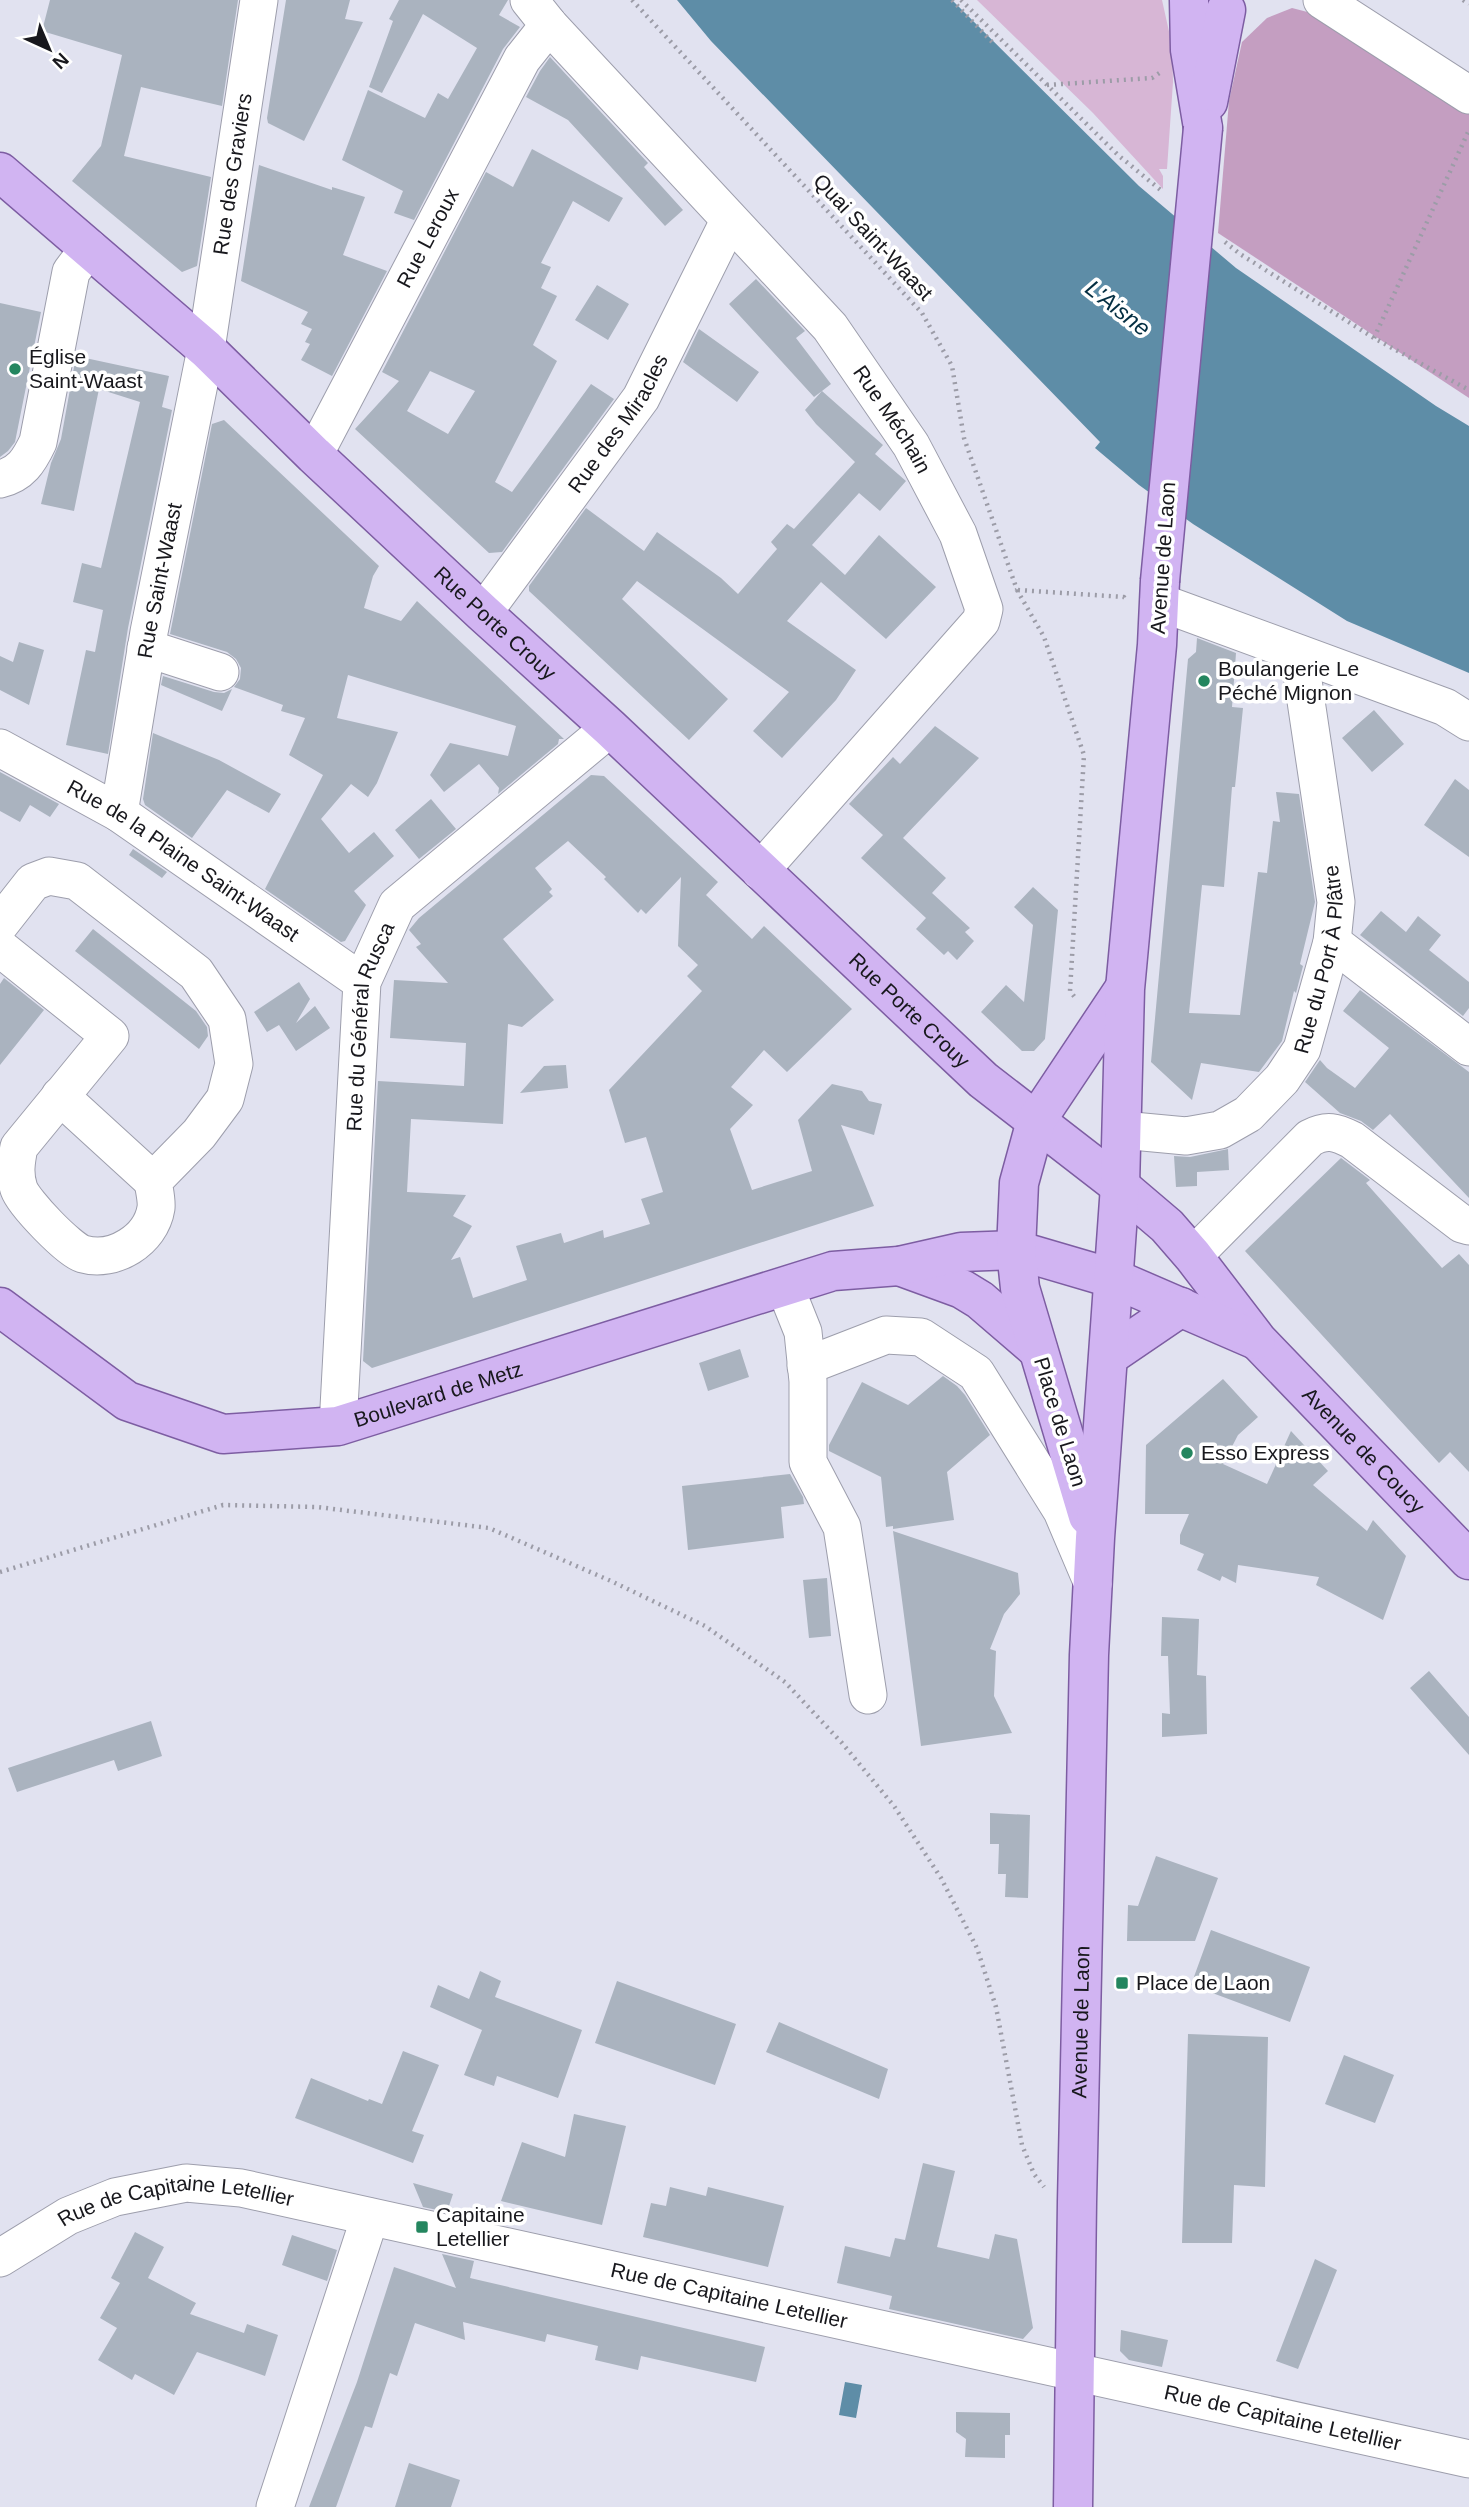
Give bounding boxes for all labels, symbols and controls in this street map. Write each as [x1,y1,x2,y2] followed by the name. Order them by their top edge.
[14,14,84,84] north arrow
[48,49,73,73] text: N
[208,92,256,257] street label: Rue des Graviers
[809,169,938,305] street label: Quai Saint-Waast
[392,184,463,291] street label: Rue Leroux
[1081,275,1155,341] water label: L'Aisne
[29,345,143,392] place label: Église Saint-Waast
[563,350,672,497] street label: Rue des Miracles
[7,361,23,377] marker: Église Saint-Waast
[849,361,936,477] street label: Rue Méchain
[1146,481,1179,635] street label: Avenue de Laon
[133,501,186,660] street label: Rue Saint-Waast
[430,562,561,685] street label: Rue Porte Crouy
[1218,657,1359,704] place label: Boulangerie Le Péché Mignon
[1196,673,1212,689] marker: Boulangerie Le Péché Mignon
[63,775,304,946] street label: Rue de la Plaine Saint-Waast
[1289,864,1347,1056] street label: Rue du Port À Plâtre
[342,918,399,1132] street label: Rue du Général Rusca
[845,948,975,1072] street label: Rue Porte Crouy
[1030,1354,1091,1489] street label: Place de Laon
[351,1357,525,1431] street label: Boulevard de Metz
[1298,1382,1430,1518] street label: Avenue de Coucy
[1201,1441,1329,1464] place label: Esso Express
[1179,1445,1195,1461] marker: Esso Express
[1067,1945,1094,2099] street label: Avenue de Laon
[1136,1971,1270,1994] place label: Place de Laon
[1114,1975,1130,1991] marker: Place de Laon
[53,2171,296,2231] street label: Rue de Capitaine Letellier
[436,2203,525,2250] place label: Capitaine Letellier
[414,2219,430,2235] marker: Capitaine Letellier
[609,2258,850,2333] street label: Rue de Capitaine Letellier
[1162,2380,1403,2455] street label: Rue de Capitaine Letellier

